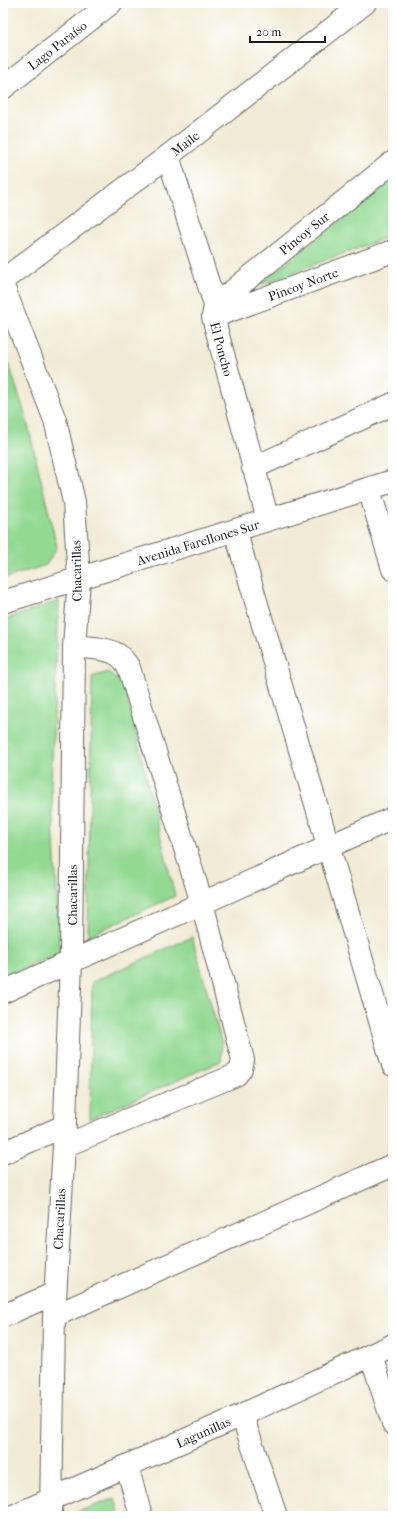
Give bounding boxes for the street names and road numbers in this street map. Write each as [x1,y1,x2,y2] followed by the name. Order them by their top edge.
[25,17,90,73] street label: Lago Paraíso
[168,127,203,159] street label: Maile
[276,208,333,258] street label: Pincoy Sur
[266,265,341,304] street label: Pincoy Norte
[207,320,236,378] street label: El Poncho
[134,517,262,569] street label: Avenida Farellones Sur
[68,540,85,602] street label: Chacarillas
[65,864,80,926] street label: Chacarillas
[50,1188,69,1250] street label: Chacarillas
[174,1414,233,1451] street label: Lagunillas

